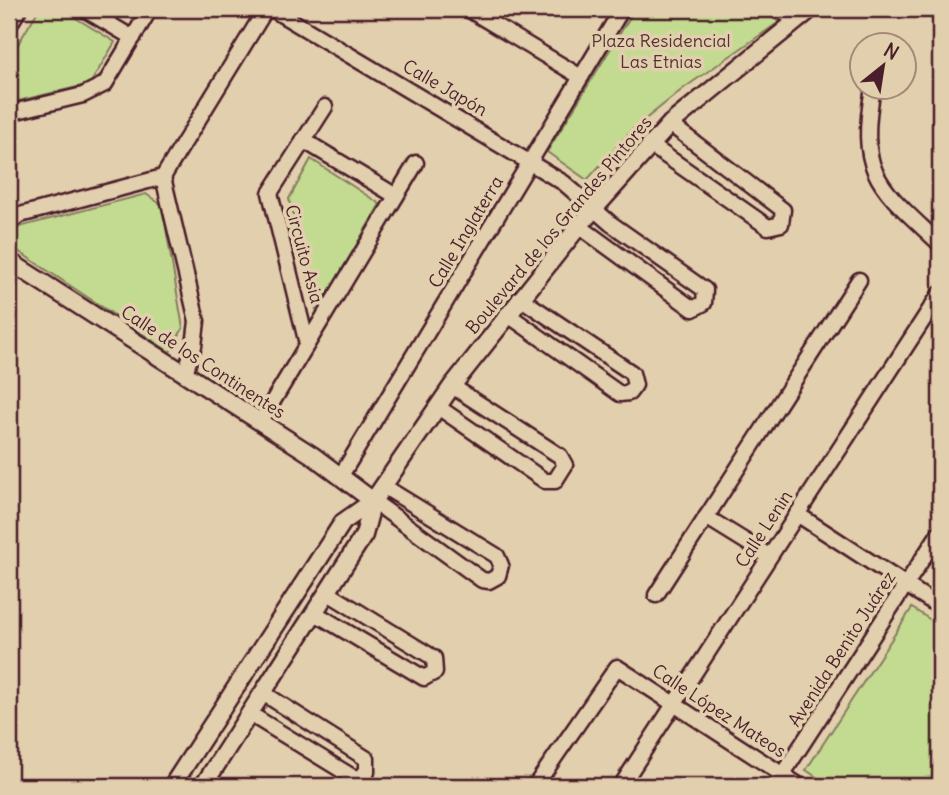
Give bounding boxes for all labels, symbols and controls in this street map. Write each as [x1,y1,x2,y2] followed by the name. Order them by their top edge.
[591,29,731,73] park label: Plaza Residencial Las Etnias
[848,32,918,102] north arrow
[880,38,903,65] text: N
[399,54,492,121] street label: Calle Japón
[461,111,657,338] street label: Boulevard de los Grandes Pintores
[423,171,508,292] street label: Calle Inglaterra
[280,202,329,306] street label: Circuito Asia
[117,300,290,423] street label: Calle de los Continentes
[730,486,797,572] street label: Calle Lenin
[783,566,901,731] street label: Avenida Benito Juárez
[648,659,791,762] street label: Calle López Mateos

